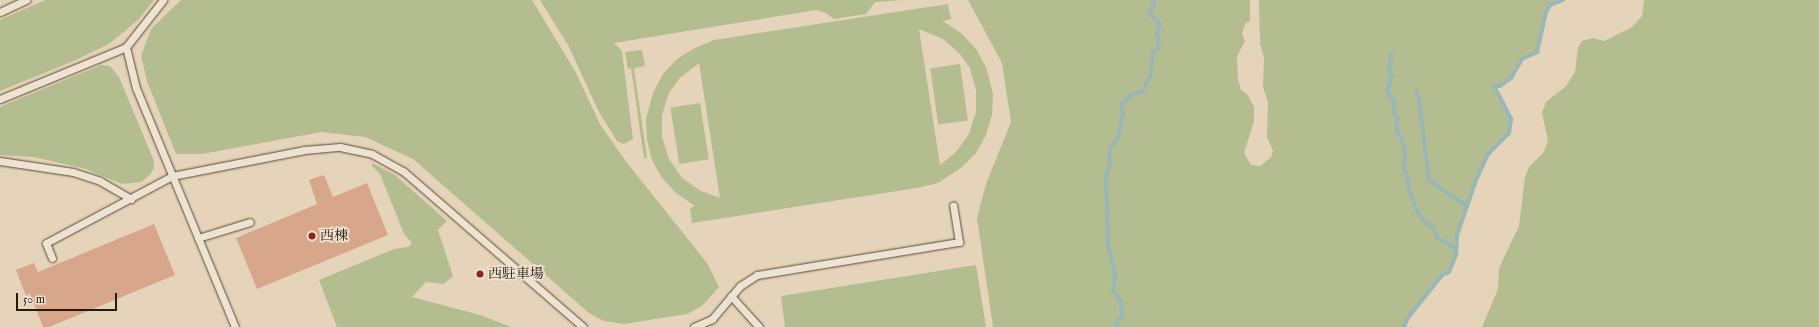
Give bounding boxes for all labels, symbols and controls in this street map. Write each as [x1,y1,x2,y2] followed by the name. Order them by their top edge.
[320,228,348,244] place label: 西棟
[307,231,317,241] marker: 西棟
[488,266,544,282] place label: 西駐車場
[475,269,485,279] marker: 西駐車場
[18,285,119,311] scale bar
[23,292,45,307] text: 50 m

